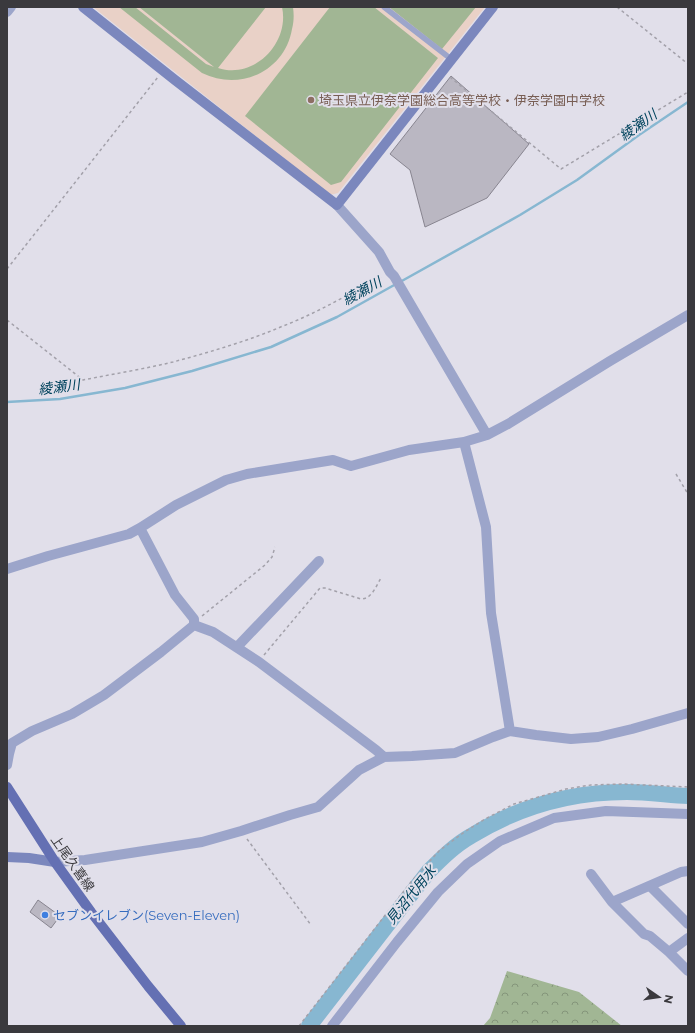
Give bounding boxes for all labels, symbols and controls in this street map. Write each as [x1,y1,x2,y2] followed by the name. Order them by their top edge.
[319,92,605,108] place label: 埼玉県立伊奈学園総合高等学校・伊奈学園中学校
[306,95,316,105] marker: 埼玉県立伊奈学園総合高等学校・伊奈学園中学校
[616,104,662,144] water label: 綾瀬川
[339,272,386,309] water label: 綾瀬川
[37,375,83,398] water label: 綾瀬川
[48,832,98,894] street label: 上尾久喜線
[382,861,441,928] water label: 見沼代用水
[53,907,240,923] place label: セブンイレブン(Seven-Eleven)
[40,910,50,920] marker: セブンイレブン(Seven-Eleven)
[639,977,679,1017] north arrow
[661,993,677,1005] text: N

